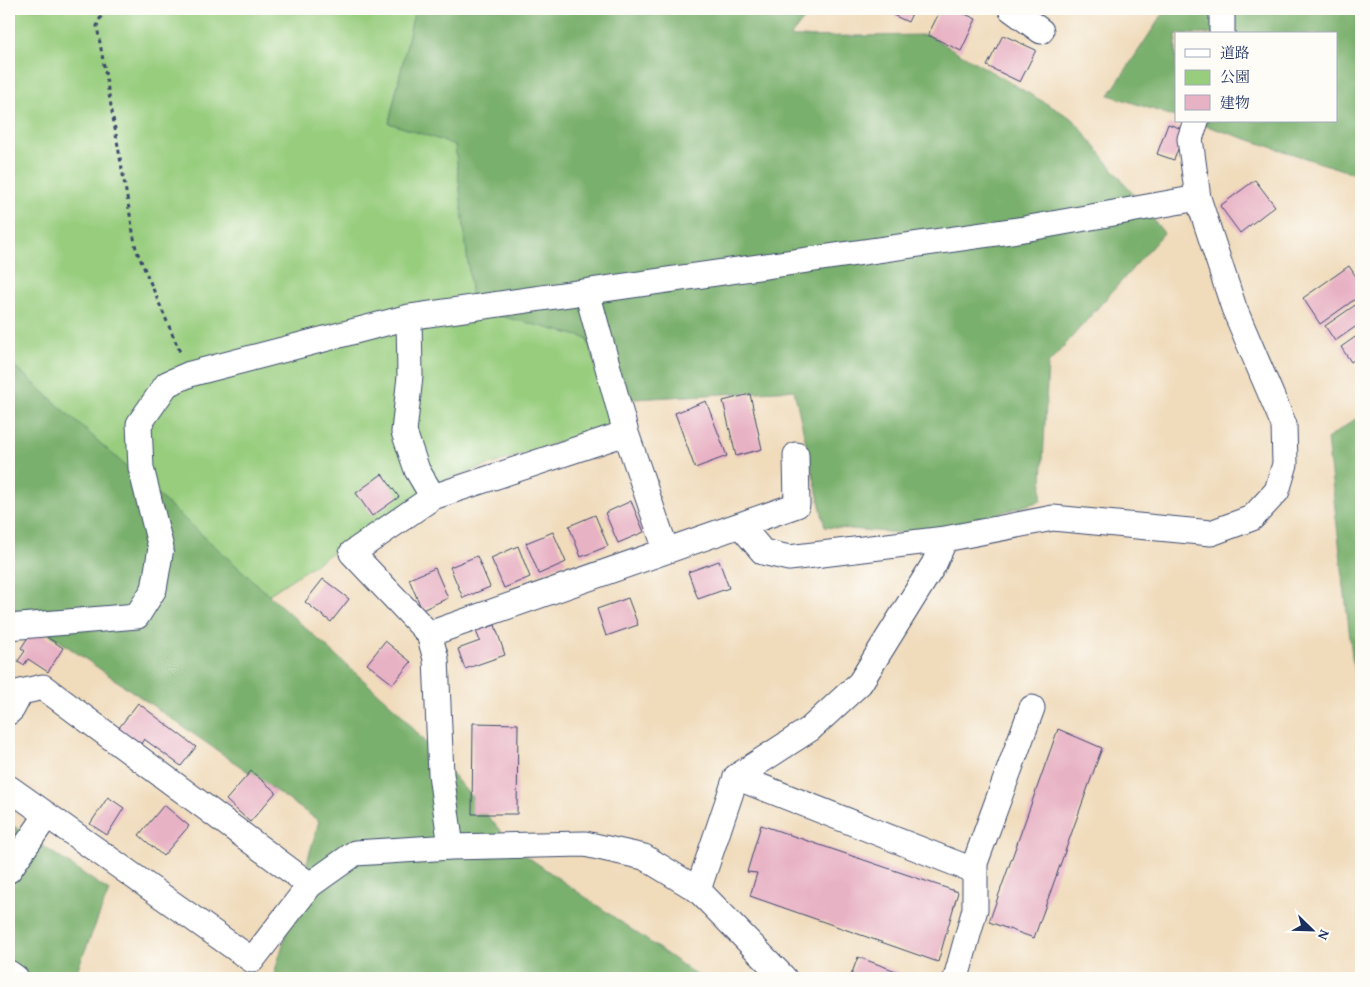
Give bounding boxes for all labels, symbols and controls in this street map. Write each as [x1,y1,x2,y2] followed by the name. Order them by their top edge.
[1175,32,1338,122] legend
[1220,42,1250,63] text: 道路
[1220,66,1250,87] text: 公園
[1220,92,1250,113] text: 建物
[1288,904,1338,954] north arrow
[1313,927,1335,944] text: N

